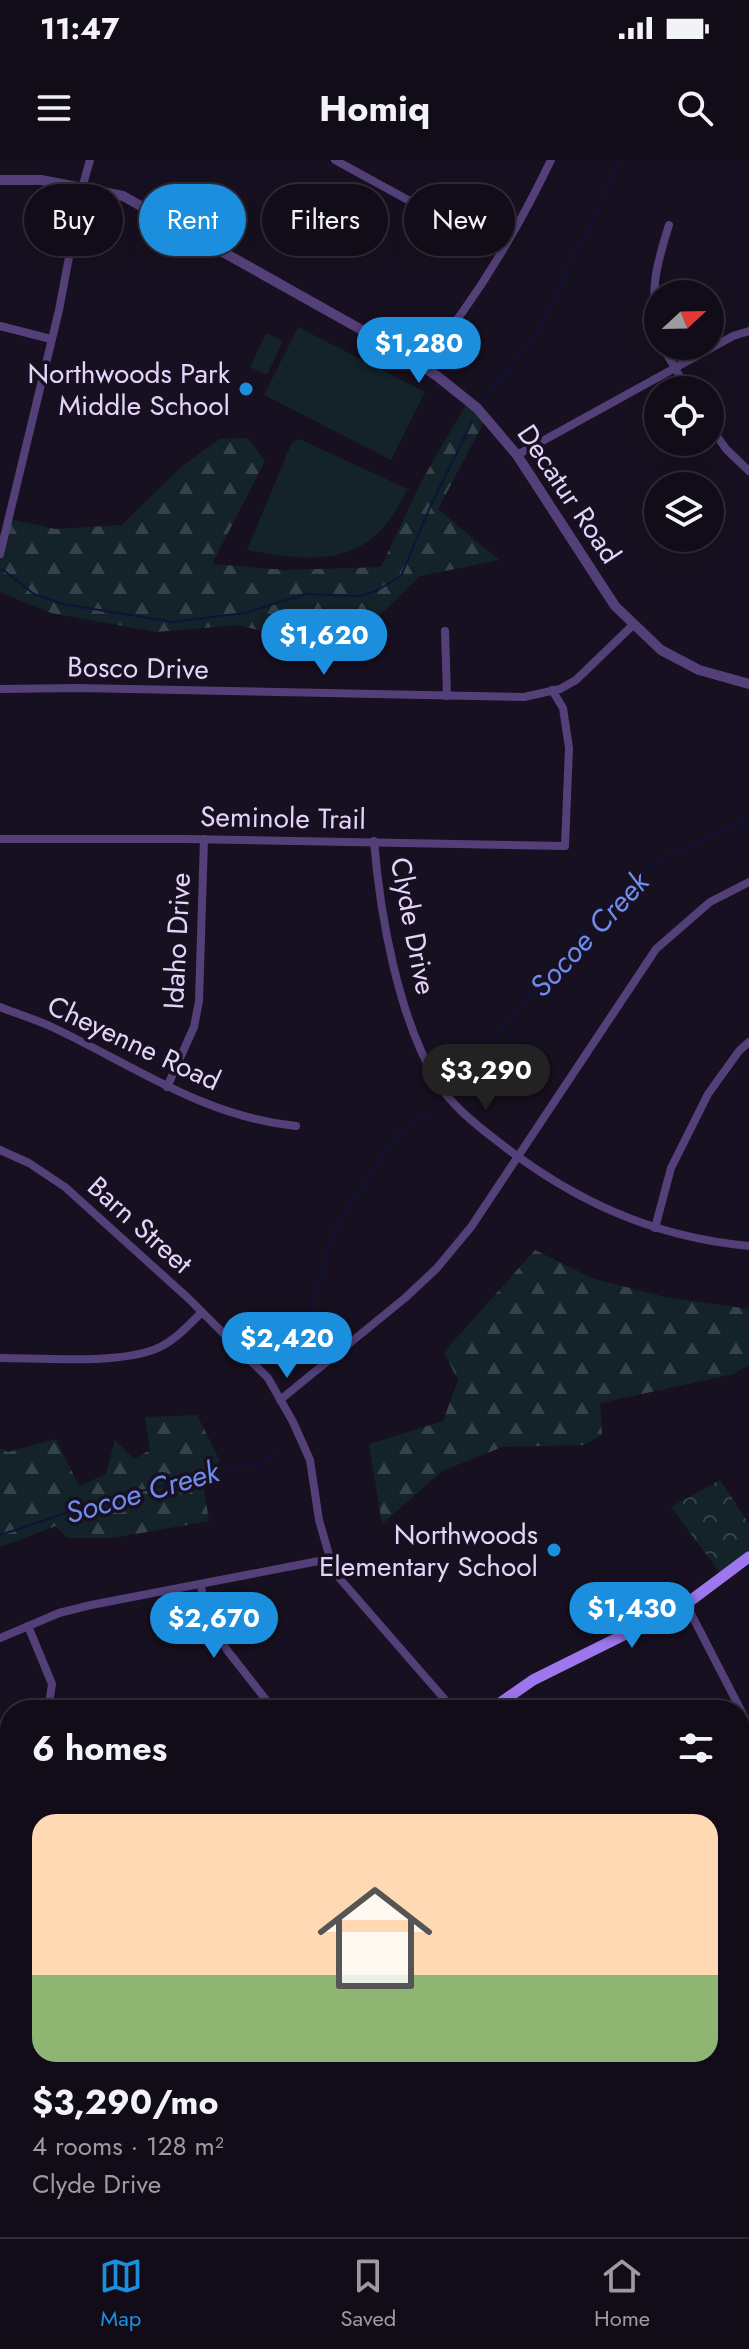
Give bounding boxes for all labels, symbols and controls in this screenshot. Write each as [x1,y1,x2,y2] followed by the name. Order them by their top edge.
[40,7,119,50] text: 11:47
[319,82,430,134] text: Homiq
[32,86,76,130] icon: menu
[673,86,717,130] icon: search
[24,184,123,256] chip: Buy
[139,184,246,256] chip: Rent
[262,184,388,256] chip: Filters
[404,184,515,256] chip: New
[644,280,724,360] north arrow
[644,280,724,552] map controls
[354,317,484,385] pin: $1,280
[375,324,463,362] text: $1,280
[27,353,231,426] place label: Northwoods Park Middle School
[644,376,724,456] button: locate
[237,380,255,398] marker: Northwoods Park Middle School
[507,416,631,572] street label: Decatur Road
[644,472,724,552] button: layers
[259,609,389,677] pin: $1,620
[279,616,369,654] text: $1,620
[67,646,209,690] street label: Bosco Drive
[200,796,366,840] street label: Seminole Trail
[380,854,446,998] street label: Clyde Drive
[519,861,659,1006] water label: Socoe Creek
[153,872,201,1010] street label: Idaho Drive
[41,985,227,1101] street label: Cheyenne Road
[421,1044,551,1112] pin: $3,290
[440,1051,532,1089] text: $3,290
[78,1167,202,1283] street label: Barn Street
[222,1312,352,1380] pin: $2,420
[240,1319,334,1357] text: $2,420
[60,1449,225,1534] water label: Socoe Creek
[319,1514,538,1587] place label: Northwoods Elementary School
[545,1541,563,1559] marker: Northwoods Elementary School
[567,1582,697,1650] pin: $1,430
[587,1589,677,1627] text: $1,430
[149,1592,279,1660] pin: $2,670
[168,1599,260,1637] text: $2,670
[32,1724,167,1773] text: 6 homes
[674,1726,718,1770] icon: filters
[303,1866,447,2010] icon: home
[32,2078,219,2127] text: $3,290/mo
[32,2127,224,2165] text: 4 rooms · 128 m²
[32,2165,161,2203] text: Clyde Drive
[99,2254,143,2334] tab: Map
[341,2254,396,2334] tab: Saved
[594,2254,650,2334] tab: Home

